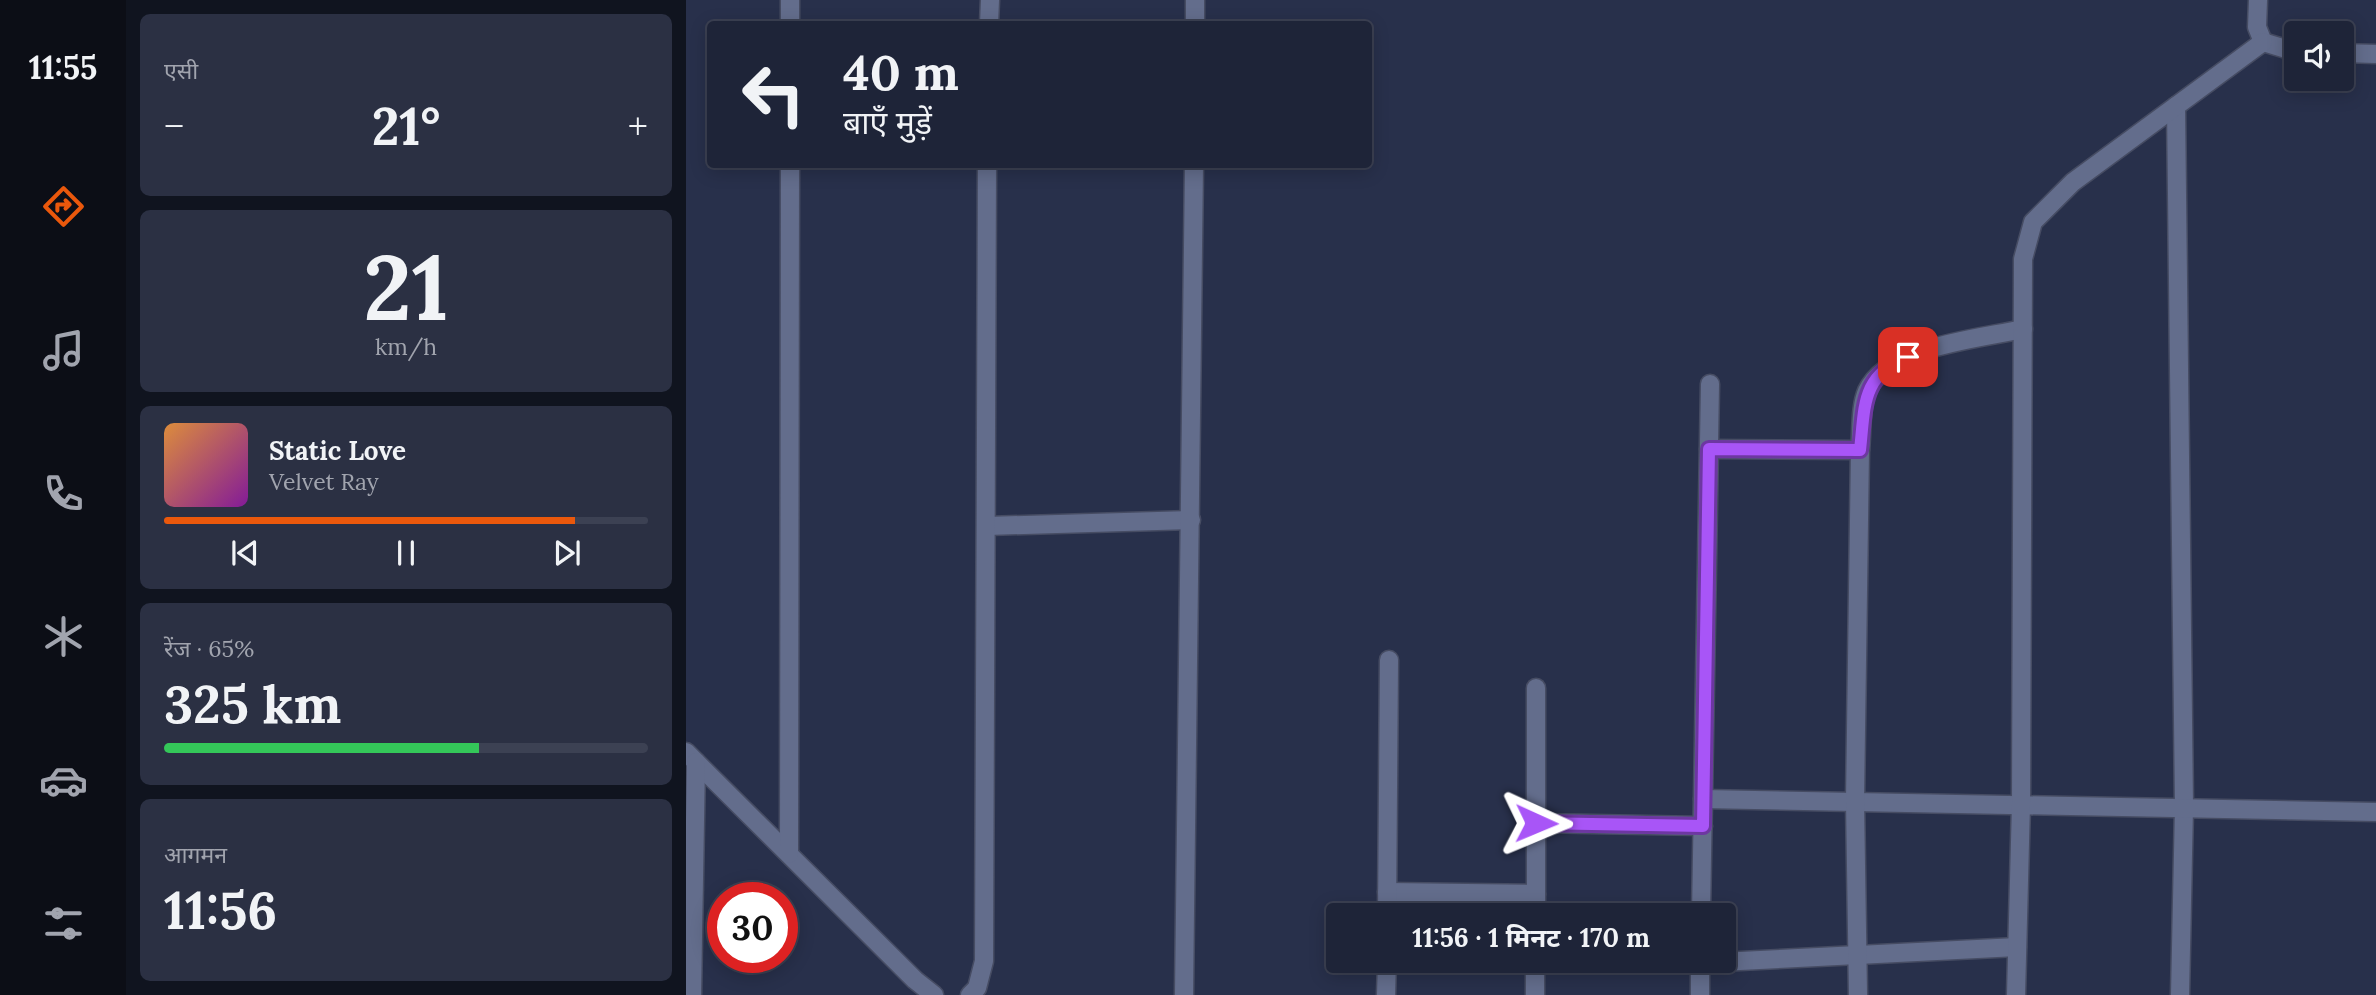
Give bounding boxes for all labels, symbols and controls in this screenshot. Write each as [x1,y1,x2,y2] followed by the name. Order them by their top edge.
[2284,21,2354,91] map controls
[2284,21,2354,91] button: sound
[843,41,959,103] text: 40 m
[29,47,97,88] text: 11:55
[728,49,819,140] icon: left
[164,56,198,85] text: एसी
[372,93,440,159] text: 21°
[164,102,184,150] text: −
[628,102,648,150] text: +
[843,102,932,143] text: बाएँ मुड़ें
[39,182,88,231] icon: directions
[363,228,449,345] text: 21
[39,326,88,375] icon: music
[1878,327,1938,387] pin
[375,332,437,361] text: km/h
[1889,338,1927,376] icon: arrive
[269,434,406,467] text: Static Love
[269,467,379,496] text: Velvet Ray
[39,469,88,518] icon: phone
[226,534,264,572] icon: previous
[387,534,425,572] icon: pause
[548,534,586,572] icon: next
[39,612,88,661] icon: climate
[164,634,254,663] text: रेंज · 65%
[164,671,341,737] text: 325 km
[39,756,88,805] icon: car
[1499,786,1573,860] position arrow
[164,840,227,869] text: आगमन
[164,877,277,943] text: 11:56
[707,882,798,973] speed limit sign: 30
[39,899,88,948] icon: filters
[1412,921,1650,954] text: 11:56 · 1 मिनट · 170 m

